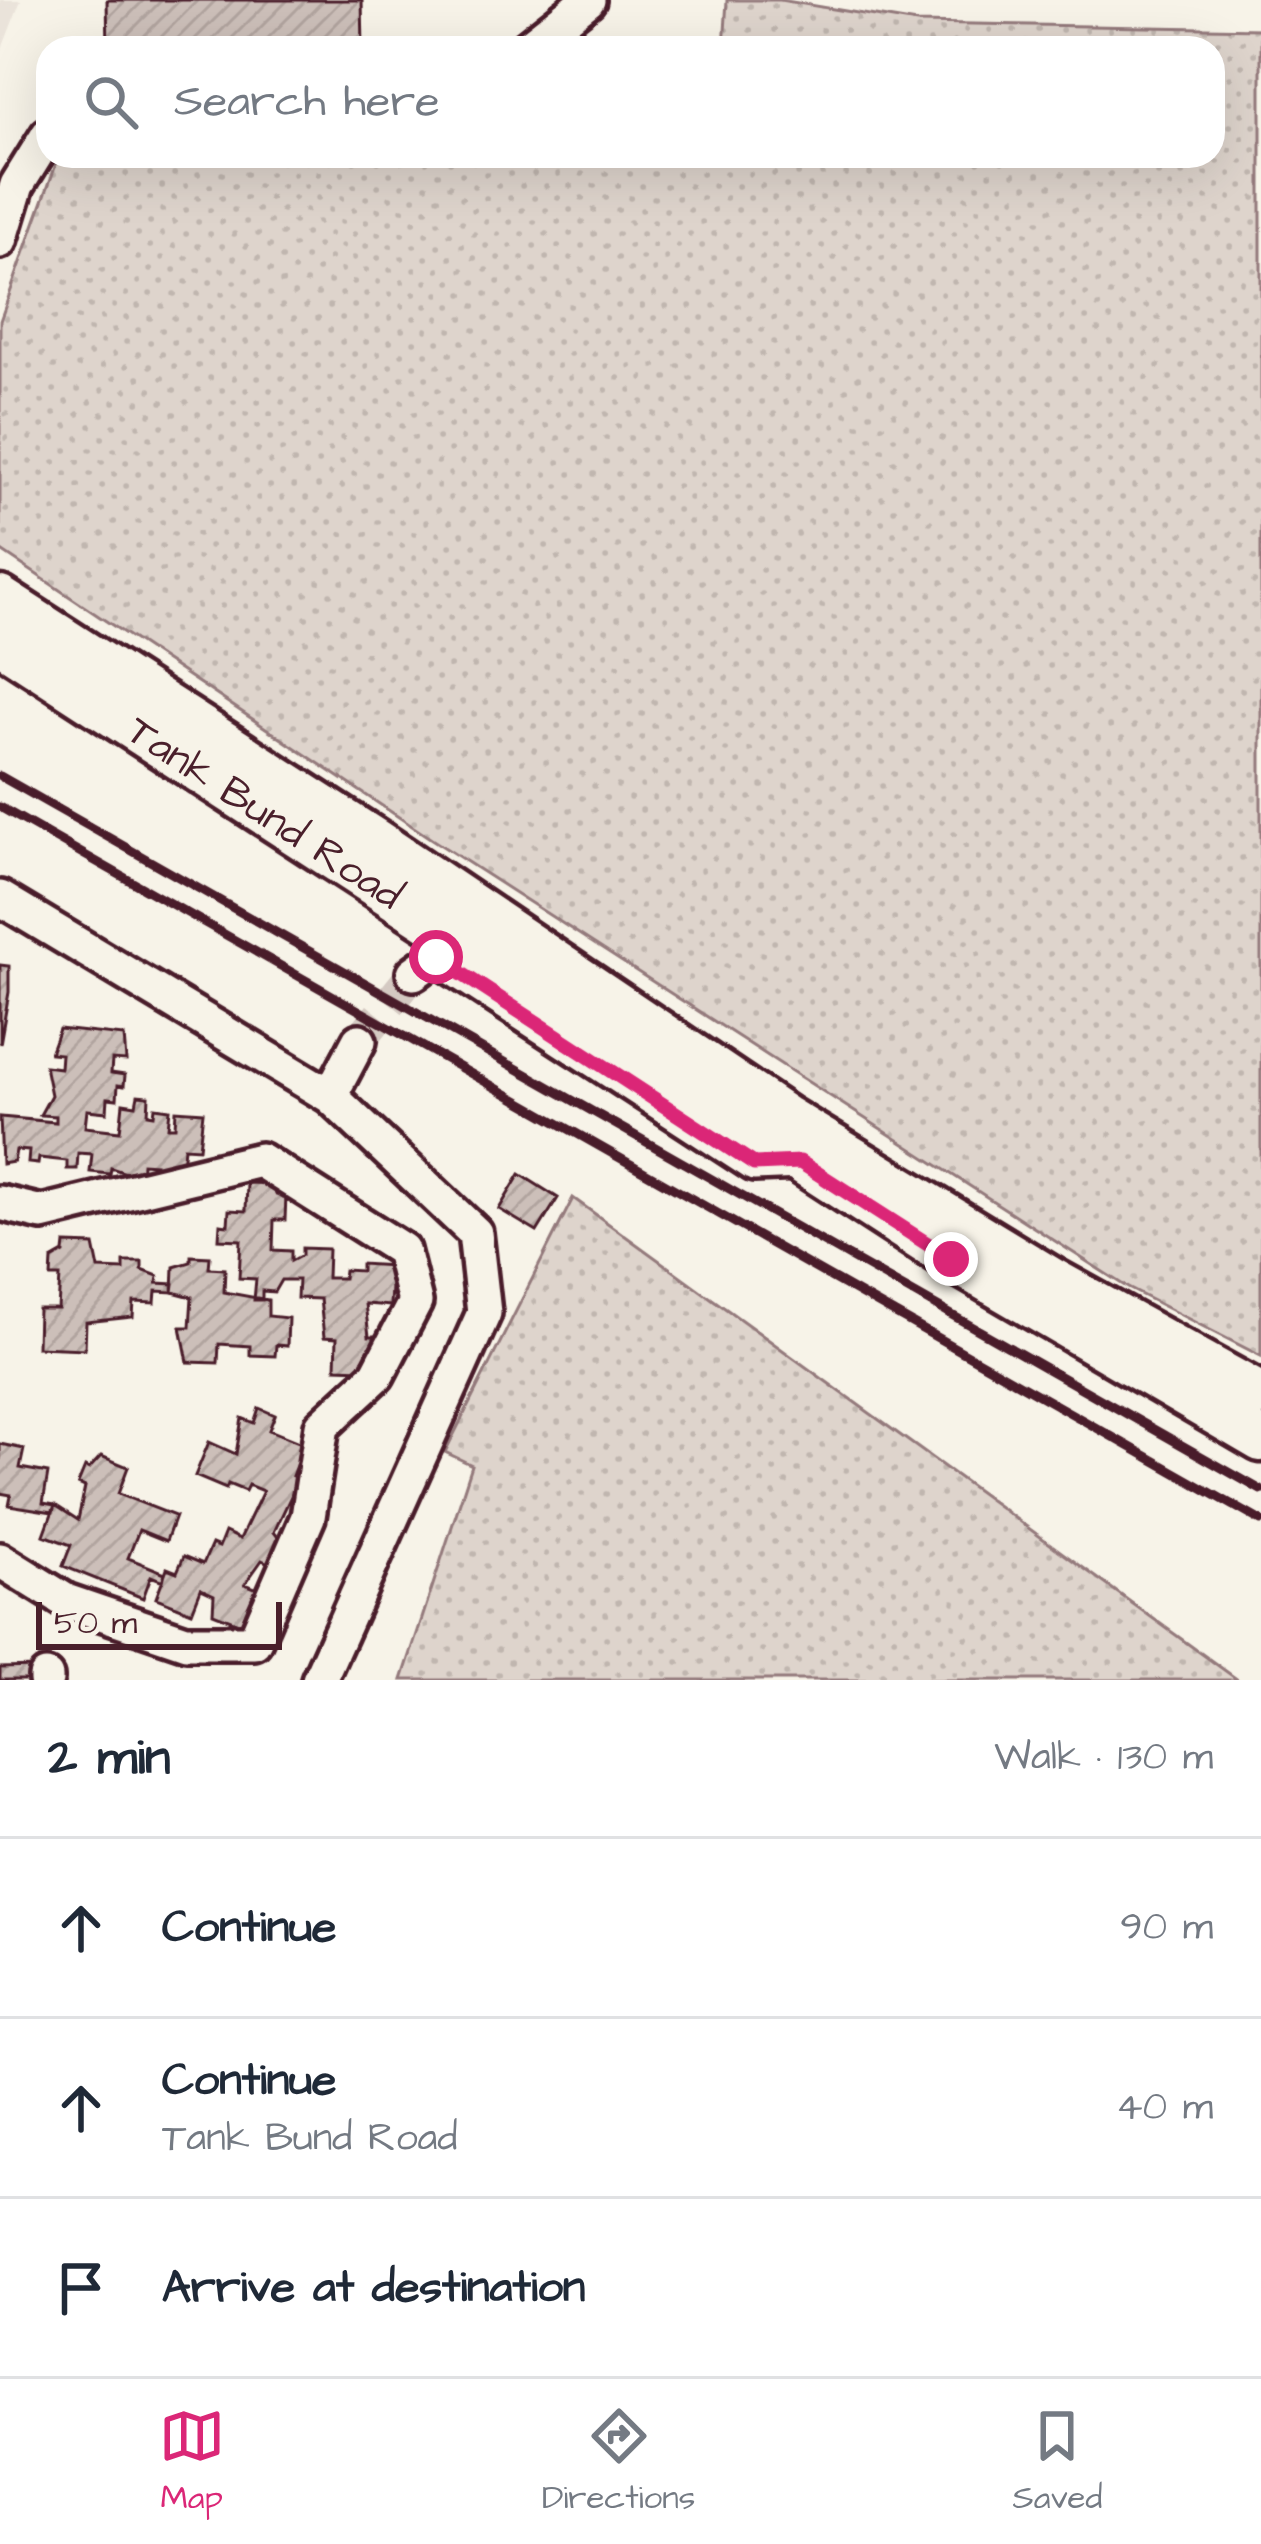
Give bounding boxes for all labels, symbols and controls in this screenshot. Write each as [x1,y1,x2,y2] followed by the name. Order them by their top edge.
[36,36,1225,168] search box
[78,69,144,135] icon: search
[174,71,440,133] text: Search here
[115,703,414,924] street label: Tank Bund Road
[409,930,463,984] route start
[924,1232,978,1286] route end
[36,1596,282,1649] scale bar
[54,1600,137,1646] text: 50 m
[48,1723,171,1794] text: 2 min
[994,1731,1213,1785] text: Walk · 130 m
[48,1895,114,1961] icon: ahead
[162,1897,336,1959] text: Continue
[1120,1901,1213,1955] text: 90 m
[162,2050,336,2112] text: Continue
[48,2075,114,2141] icon: ahead
[1116,2081,1213,2135] text: 40 m
[162,2112,457,2166] text: Tank Bund Road
[48,2255,114,2321] icon: arrive
[162,2257,585,2319] text: Arrive at destination
[159,2403,225,2521] tab: Map
[542,2403,695,2521] tab: Directions
[1012,2403,1102,2521] tab: Saved

